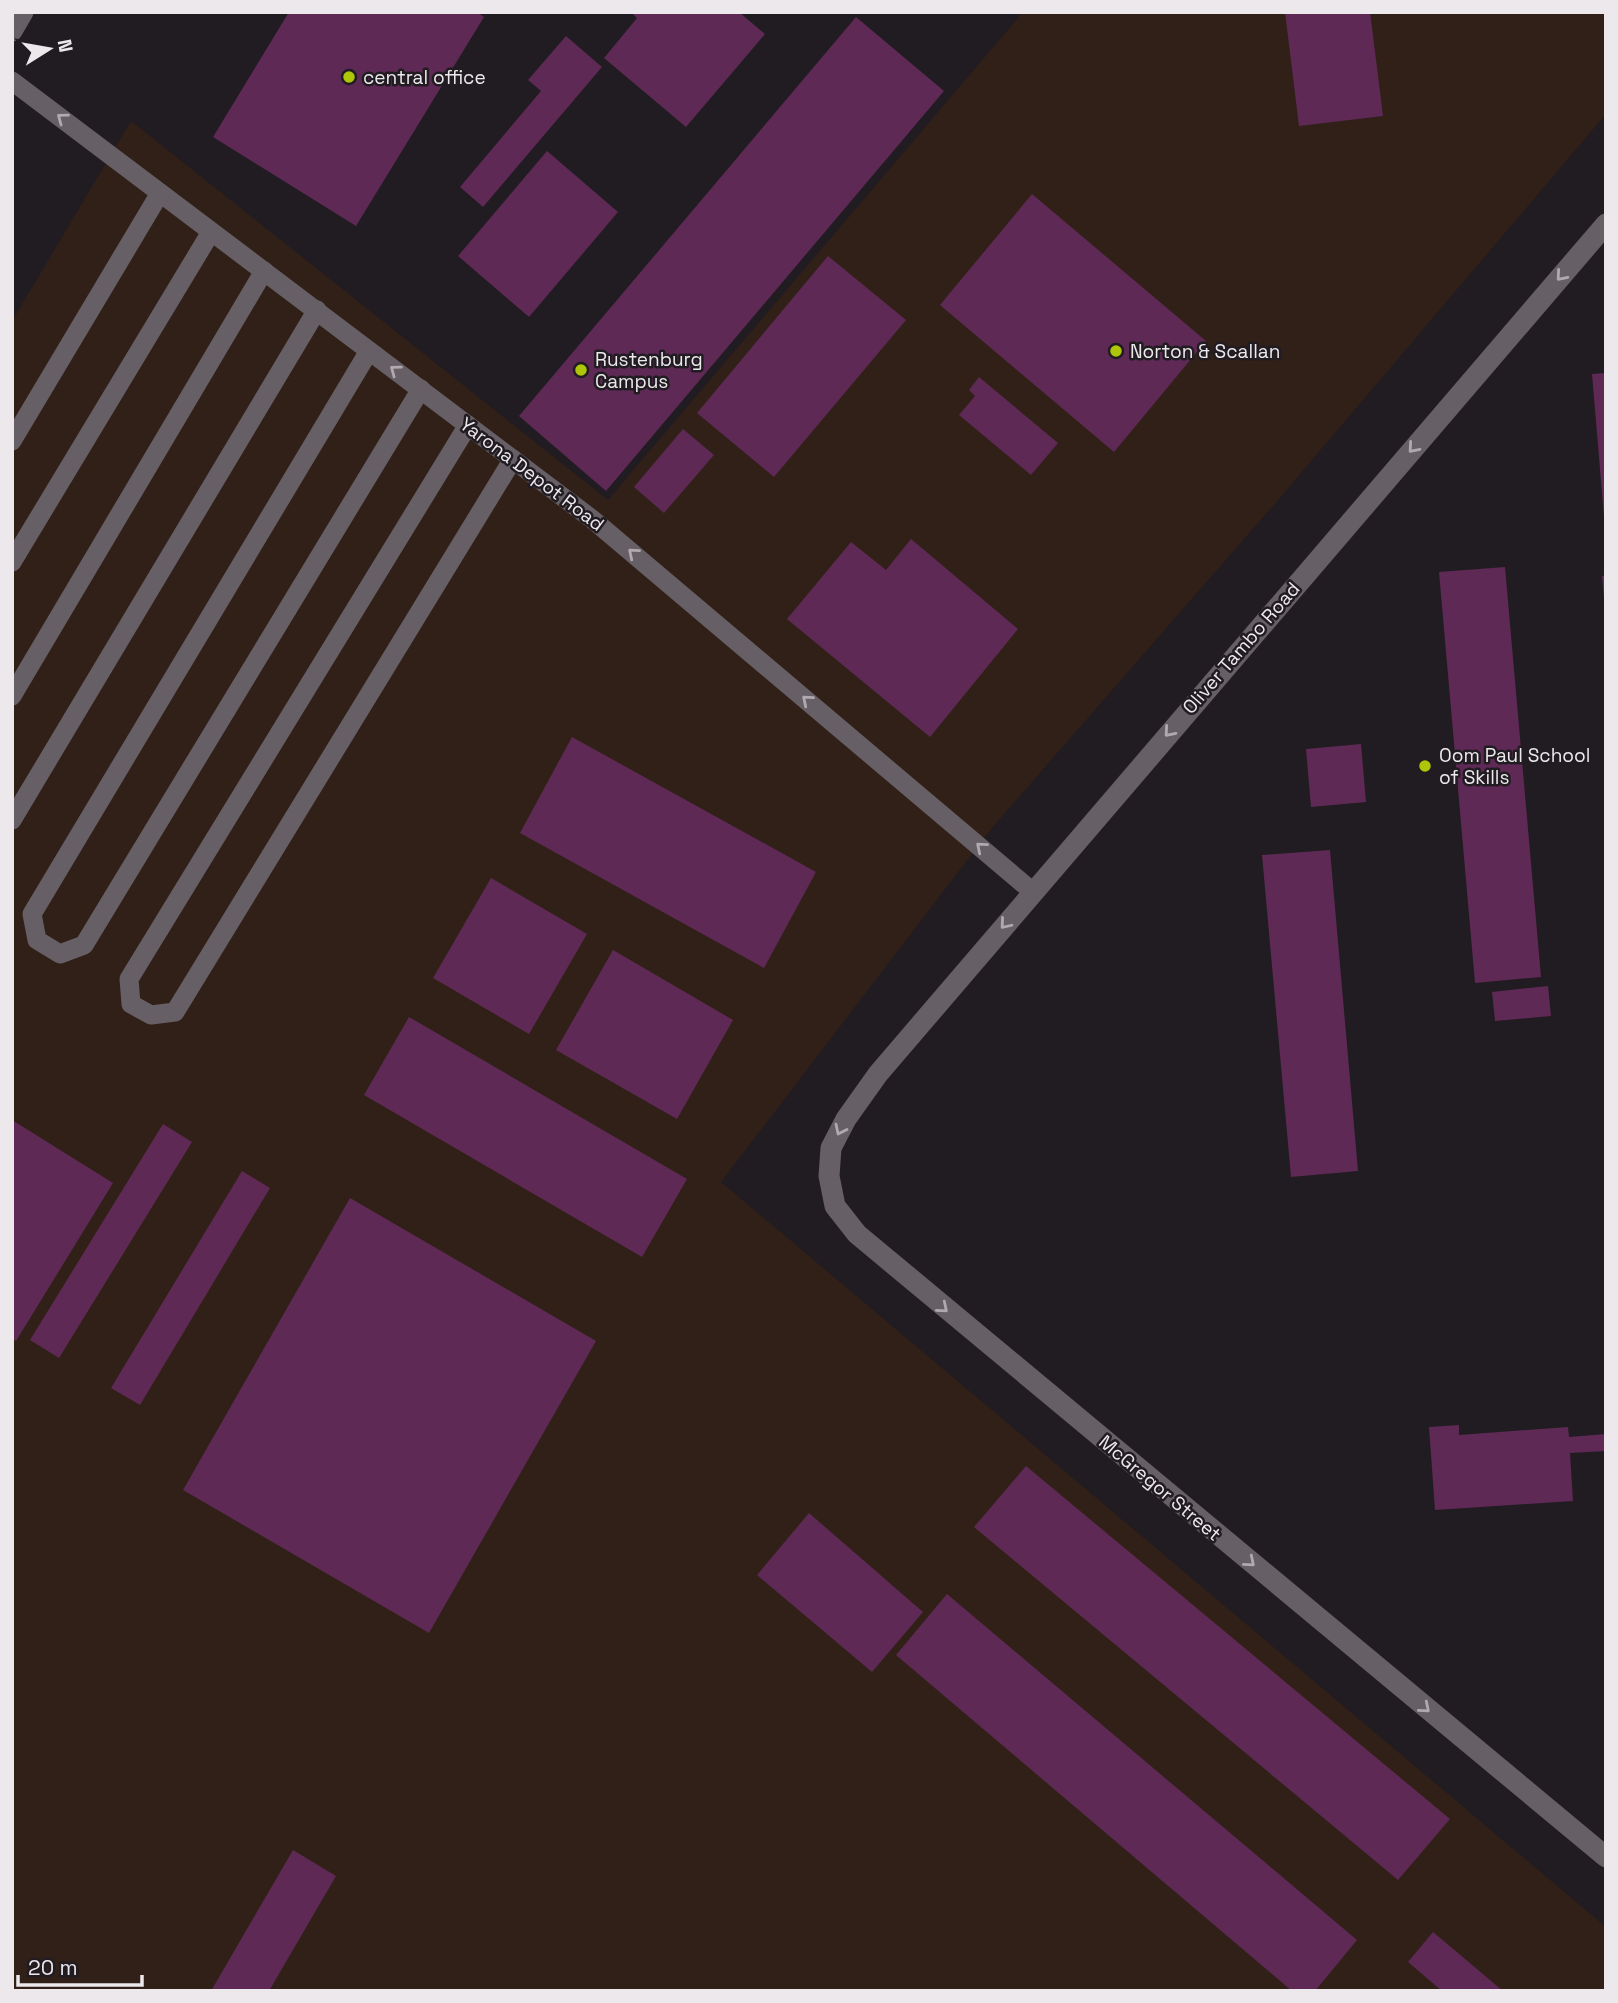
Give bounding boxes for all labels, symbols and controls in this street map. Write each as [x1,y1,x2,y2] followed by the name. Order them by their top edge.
[14,14,84,84] north arrow
[52,37,79,54] text: N
[363,65,486,90] place label: central office
[341,69,357,85] marker: central office
[57,114,70,126] one-way arrow
[1557,267,1569,280] one-way arrow
[1130,339,1280,364] place label: Norton & Scallan
[1108,343,1124,359] marker: Norton & Scallan
[595,347,703,394] place label: Rustenburg Campus
[573,362,589,378] marker: Rustenburg Campus
[390,365,403,378] one-way arrow
[455,411,609,537] street label: Yarona Depot Road
[1409,440,1421,453] one-way arrow
[629,549,641,562] one-way arrow
[1177,577,1305,719] street label: Oliver Tambo Road
[802,696,815,709] one-way arrow
[1165,724,1177,737] one-way arrow
[1439,743,1591,790] place label: Oom Paul School of Skills
[1417,758,1433,774] marker: Oom Paul School of Skills
[976,843,988,856] one-way arrow
[1001,915,1013,928] one-way arrow
[834,1123,848,1135] one-way arrow
[935,1299,947,1312] one-way arrow
[1094,1429,1226,1547] street label: McGregor Street
[1242,1554,1255,1566] one-way arrow
[1418,1699,1430,1712] one-way arrow
[18,1944,142,1988] scale bar
[28,1954,78,1981] text: 20 m

